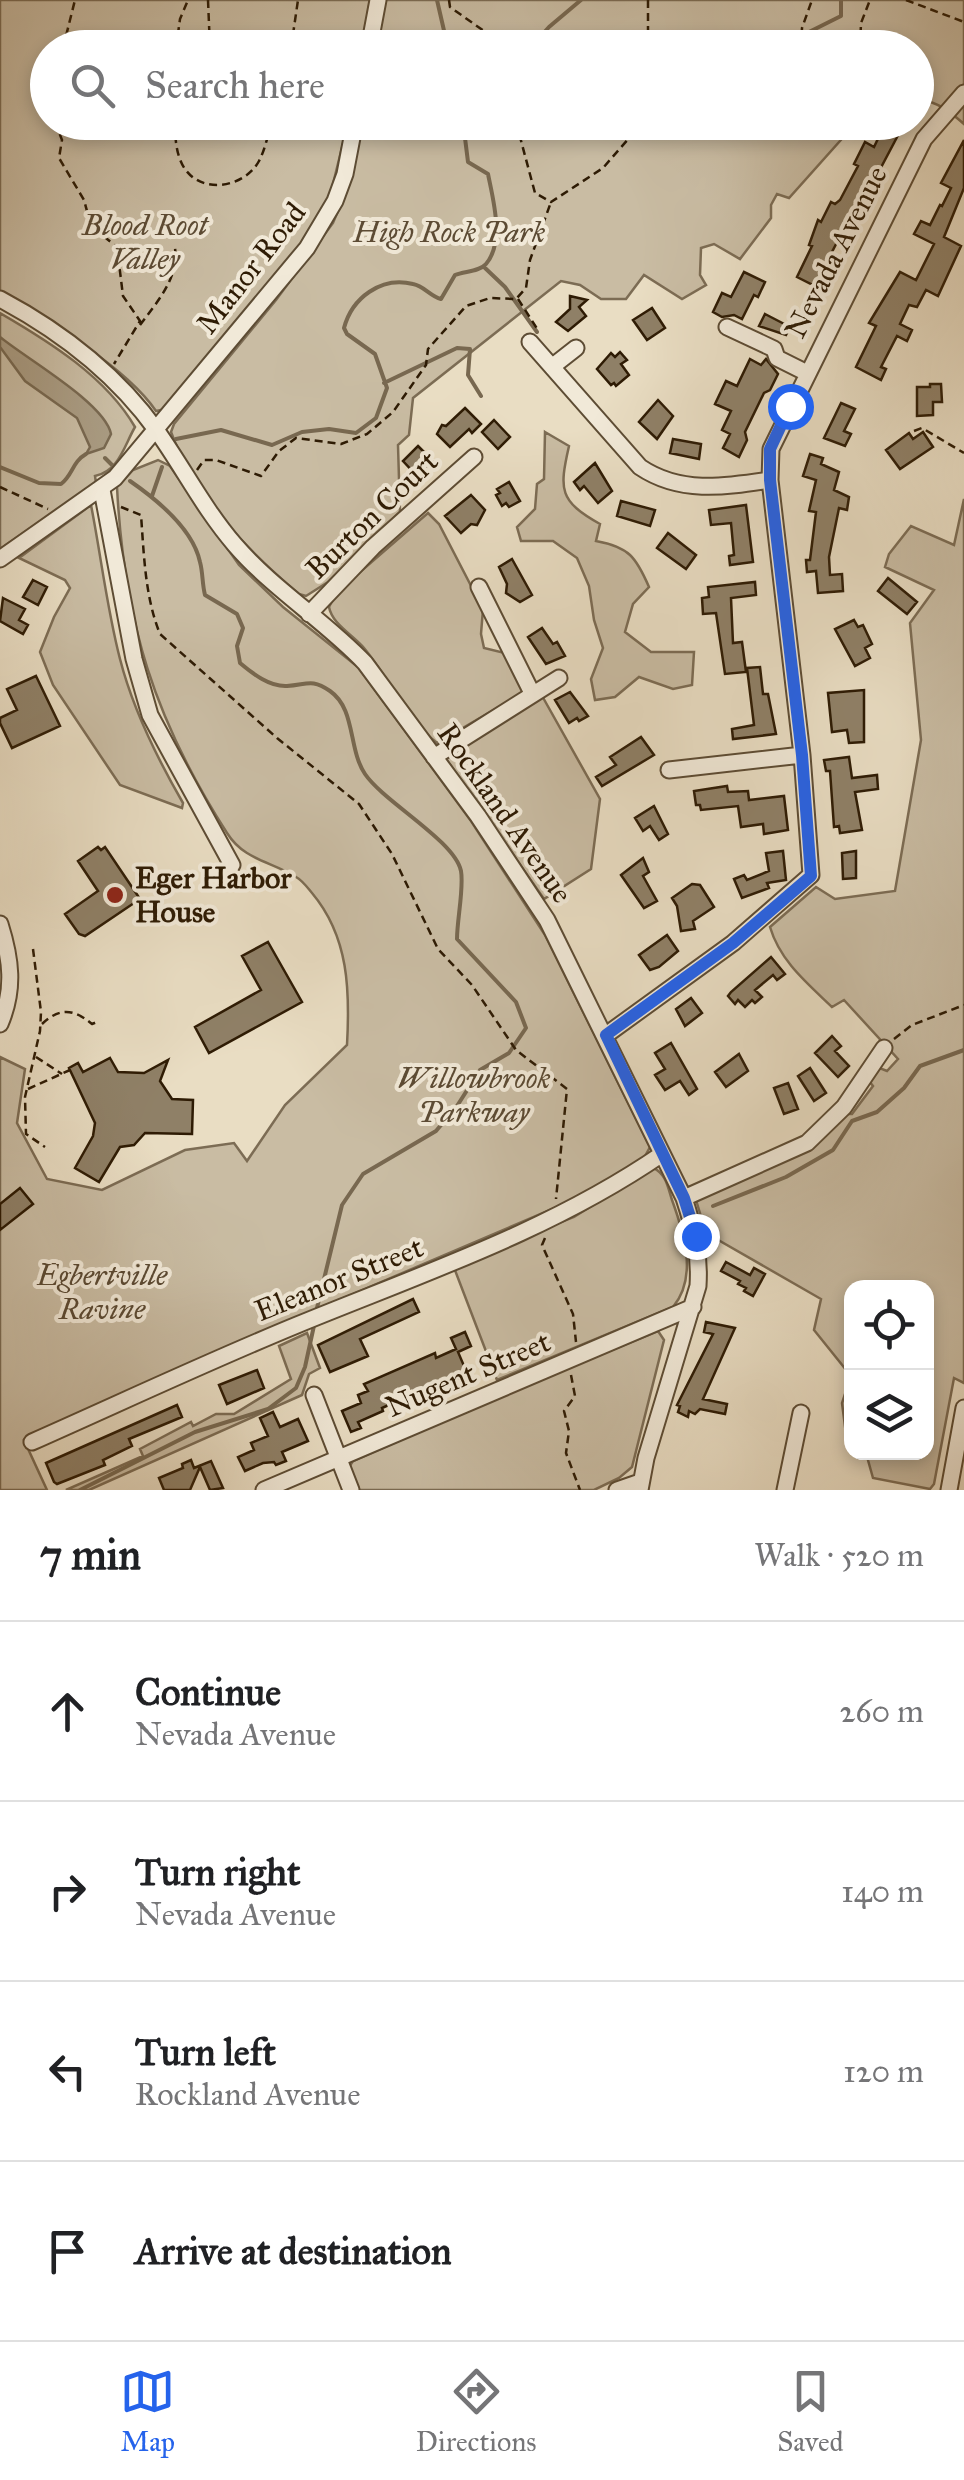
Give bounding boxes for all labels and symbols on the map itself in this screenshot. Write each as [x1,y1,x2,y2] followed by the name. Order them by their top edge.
[777,160,895,344] street label: Nevada Avenue
[189,195,313,341] street label: Manor Road
[80,207,209,277] park label: Blood Root Valley
[352,214,545,250] park label: High Rock Park
[768,384,814,430] route start
[299,443,446,587] street label: Burton Court
[430,716,580,910] street label: Rockland Avenue
[135,860,292,930] place label: Eger Harbor House
[104,884,126,906] marker: Eger Harbor House
[397,1060,551,1130] park label: Willowbrook Parkway
[674,1214,720,1260] route end
[250,1229,429,1329] street label: Eleanor Street
[36,1257,168,1327] park label: Egbertville Ravine
[380,1323,556,1425] street label: Nugent Street

